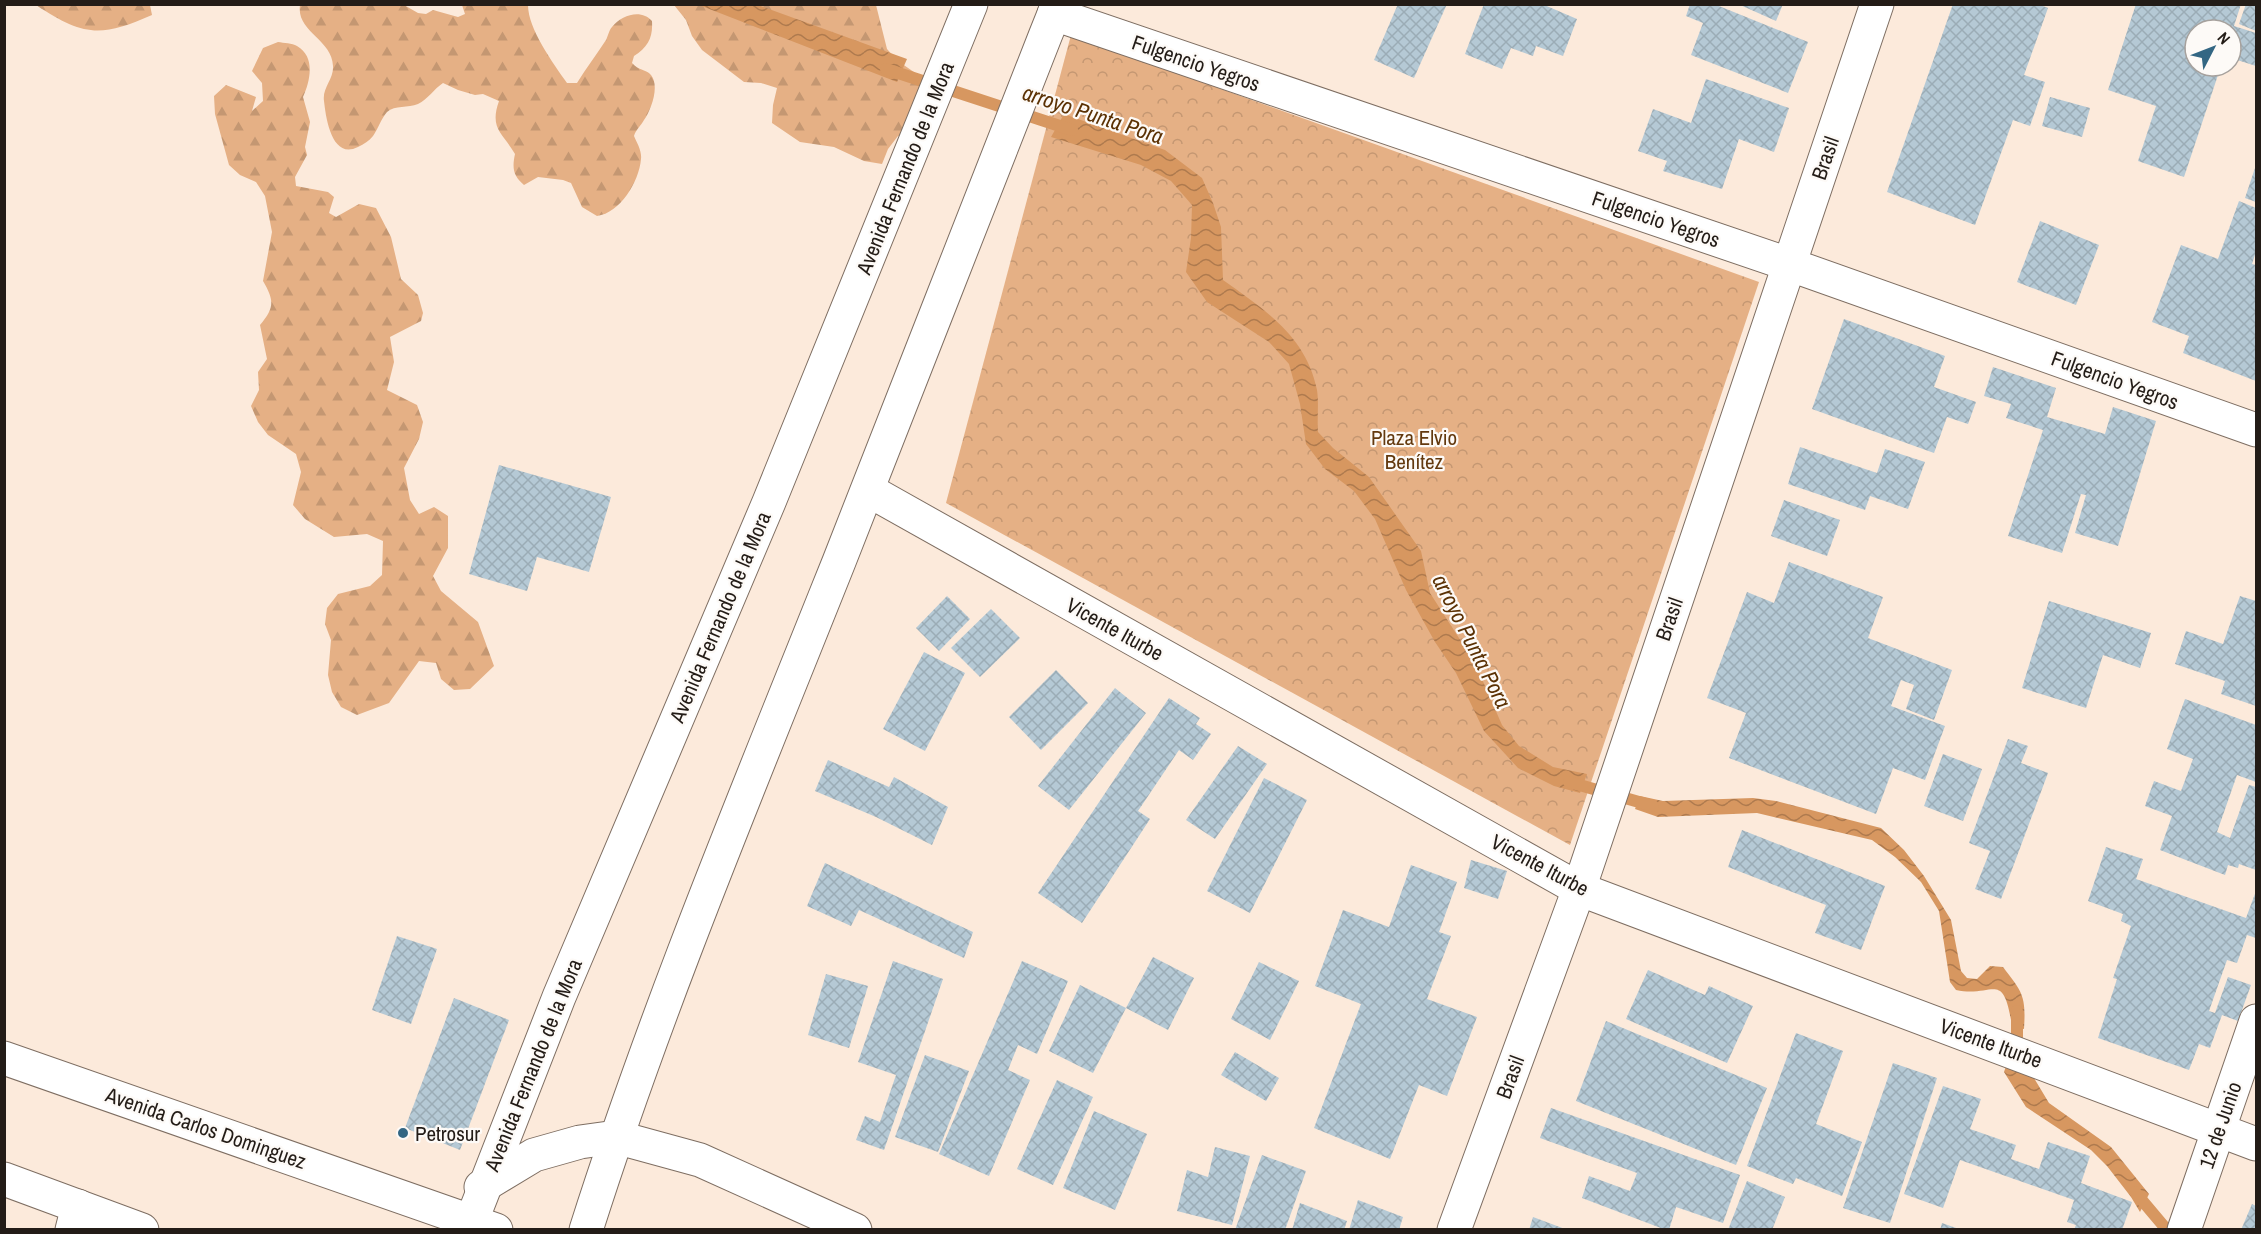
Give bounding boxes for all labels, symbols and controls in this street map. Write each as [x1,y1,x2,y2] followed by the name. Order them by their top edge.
[2183,18,2243,78] north arrow
[2213,27,2235,49] text: N
[1128,28,1264,98] street label: Fulgencio Yegros
[849,57,961,279] street label: Avenida Fernando de la Mora
[1019,77,1167,151] water label: arroyo Punta Pora
[1804,132,1846,184] street label: Brasil
[1588,184,1724,254] street label: Fulgencio Yegros
[2047,344,2183,416] street label: Fulgencio Yegros
[1371,423,1457,476] park label: Plaza Elvio Benítez
[662,507,778,728] street label: Avenida Fernando de la Mora
[1425,569,1519,713] water label: arroyo Punta Pora
[1061,590,1169,668] street label: Vicente Iturbe
[1648,593,1690,645] street label: Brasil
[1486,827,1594,903] street label: Vicente Iturbe
[477,954,589,1176] street label: Avenida Fernando de la Mora
[1936,1011,2046,1075] street label: Vicente Iturbe
[1489,1051,1531,1103] street label: Brasil
[2192,1078,2248,1172] street label: 12 de Junio
[101,1080,310,1176] street label: Avenida Carlos Dominguez
[415,1119,480,1148] place label: Petrosur
[396,1126,410,1140] marker: Petrosur

